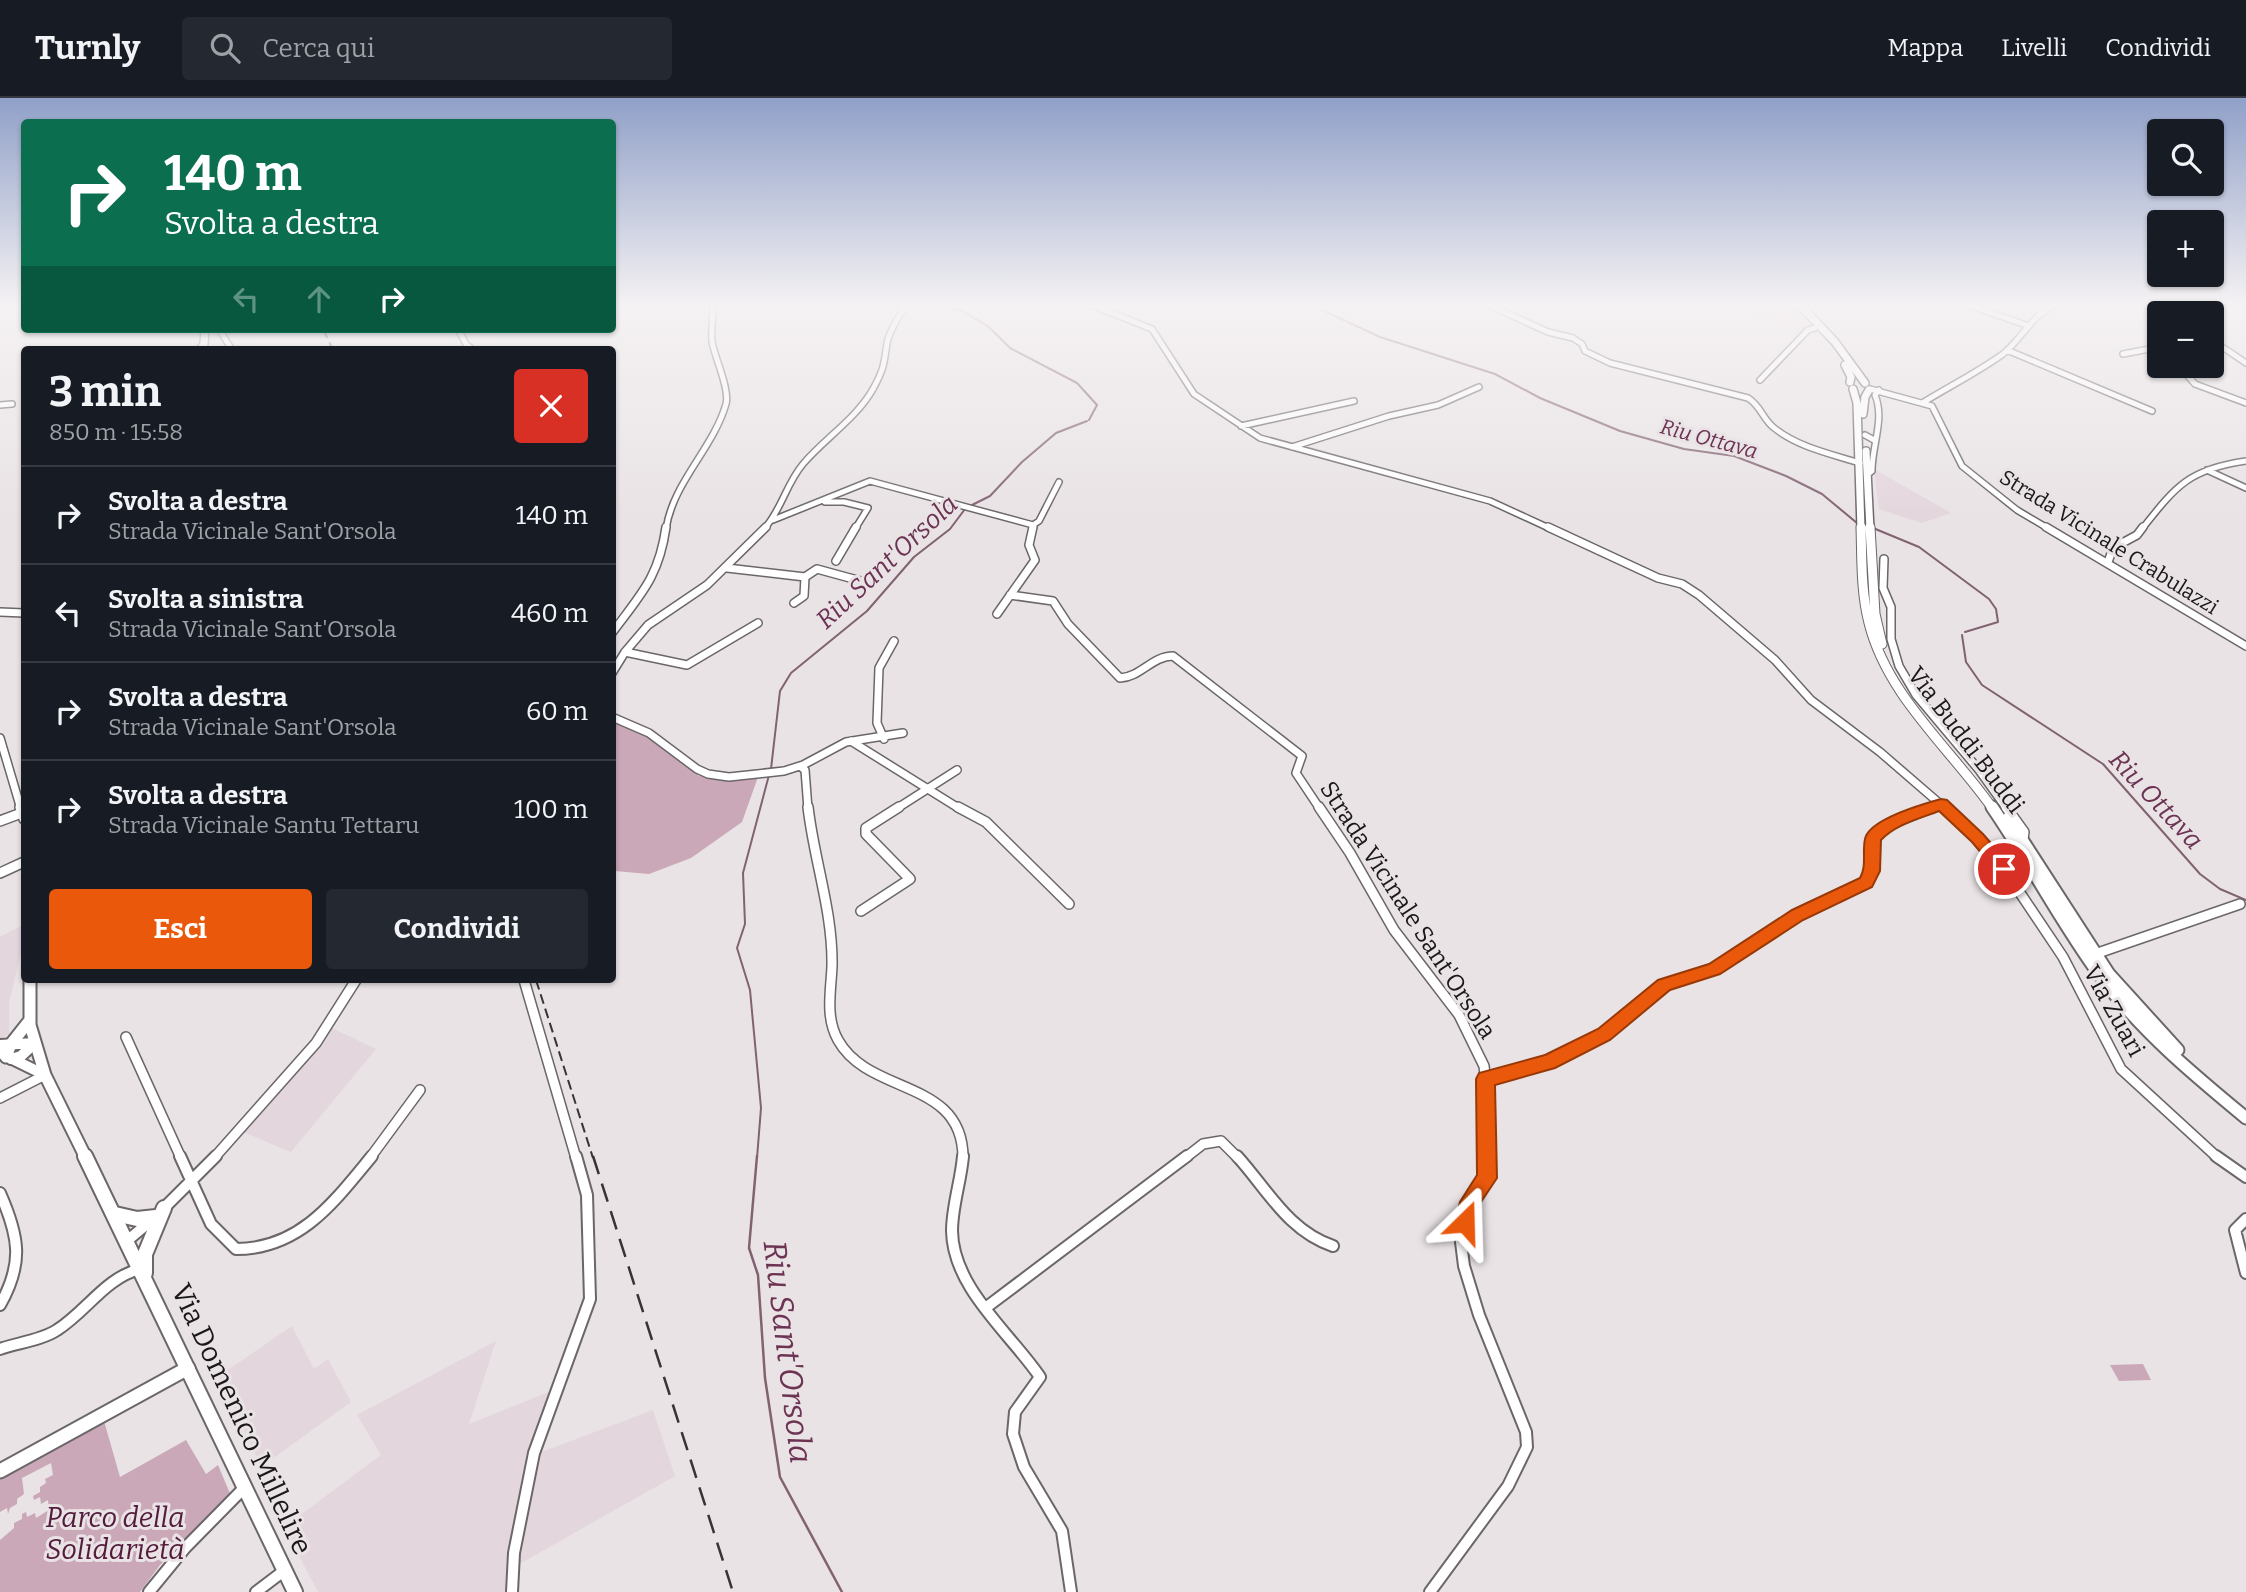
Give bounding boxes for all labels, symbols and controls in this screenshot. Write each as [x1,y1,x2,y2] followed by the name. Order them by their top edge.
[182,17,672,80] search box
[35,28,140,68] text: Turnly
[206,29,244,67] icon: search
[262,33,375,64] text: Cerca qui
[1887,34,1963,62] text: Mappa
[2001,34,2067,62] text: Livelli
[2105,34,2211,62] text: Condividi
[2147,119,2224,378] map controls
[2147,119,2224,196] button: search
[164,144,302,203] text: 140 m
[49,147,140,238] icon: right
[164,204,379,242] text: Svolta a destra
[2147,210,2224,287] button: +
[227,280,265,318] icon: left
[300,280,338,318] icon: ahead
[373,280,411,318] icon: right
[2147,301,2224,378] button: −
[49,367,161,417] text: 3 min
[514,369,588,443] button: close
[1657,414,1761,464] water label: Riu Ottava
[49,418,183,446] text: 850 m · 15:58
[1995,464,2223,620] street label: Strada Vicinale Crabulazzi
[108,486,287,517] text: Svolta a destra
[810,489,964,635] water label: Riu Sant'Orsola
[49,496,87,534] icon: right
[516,500,588,531] text: 140 m
[108,517,397,545] text: Strada Vicinale Sant'Orsola
[108,584,304,615] text: Svolta a sinistra
[49,594,87,632] icon: left
[511,598,588,629] text: 460 m
[108,615,397,643] text: Strada Vicinale Sant'Orsola
[1902,661,2030,819] street label: Via Buddi Buddi
[108,682,287,713] text: Svolta a destra
[49,692,87,730] icon: right
[526,696,588,727] text: 60 m
[108,713,397,741] text: Strada Vicinale Sant'Orsola
[2103,744,2209,856] water label: Riu Ottava
[1314,776,1502,1044] street label: Strada Vicinale Sant'Orsola
[108,780,287,811] text: Svolta a destra
[49,790,87,828] icon: right
[514,794,588,825] text: 100 m
[108,811,419,839] text: Strada Vicinale Santu Tettaru
[1974,839,2034,899] pin
[1985,850,2023,888] icon: arrive
[49,889,312,969] button: Esci
[326,889,588,969] button: Condividi
[2077,960,2151,1062] street label: Via Zuari
[1428,1185,1502,1259] position arrow
[755,1238,821,1466] water label: Riu Sant'Orsola
[165,1278,319,1560] street label: Via Domenico Millelire
[45,1501,185,1566] park label: Parco della Solidarietà

